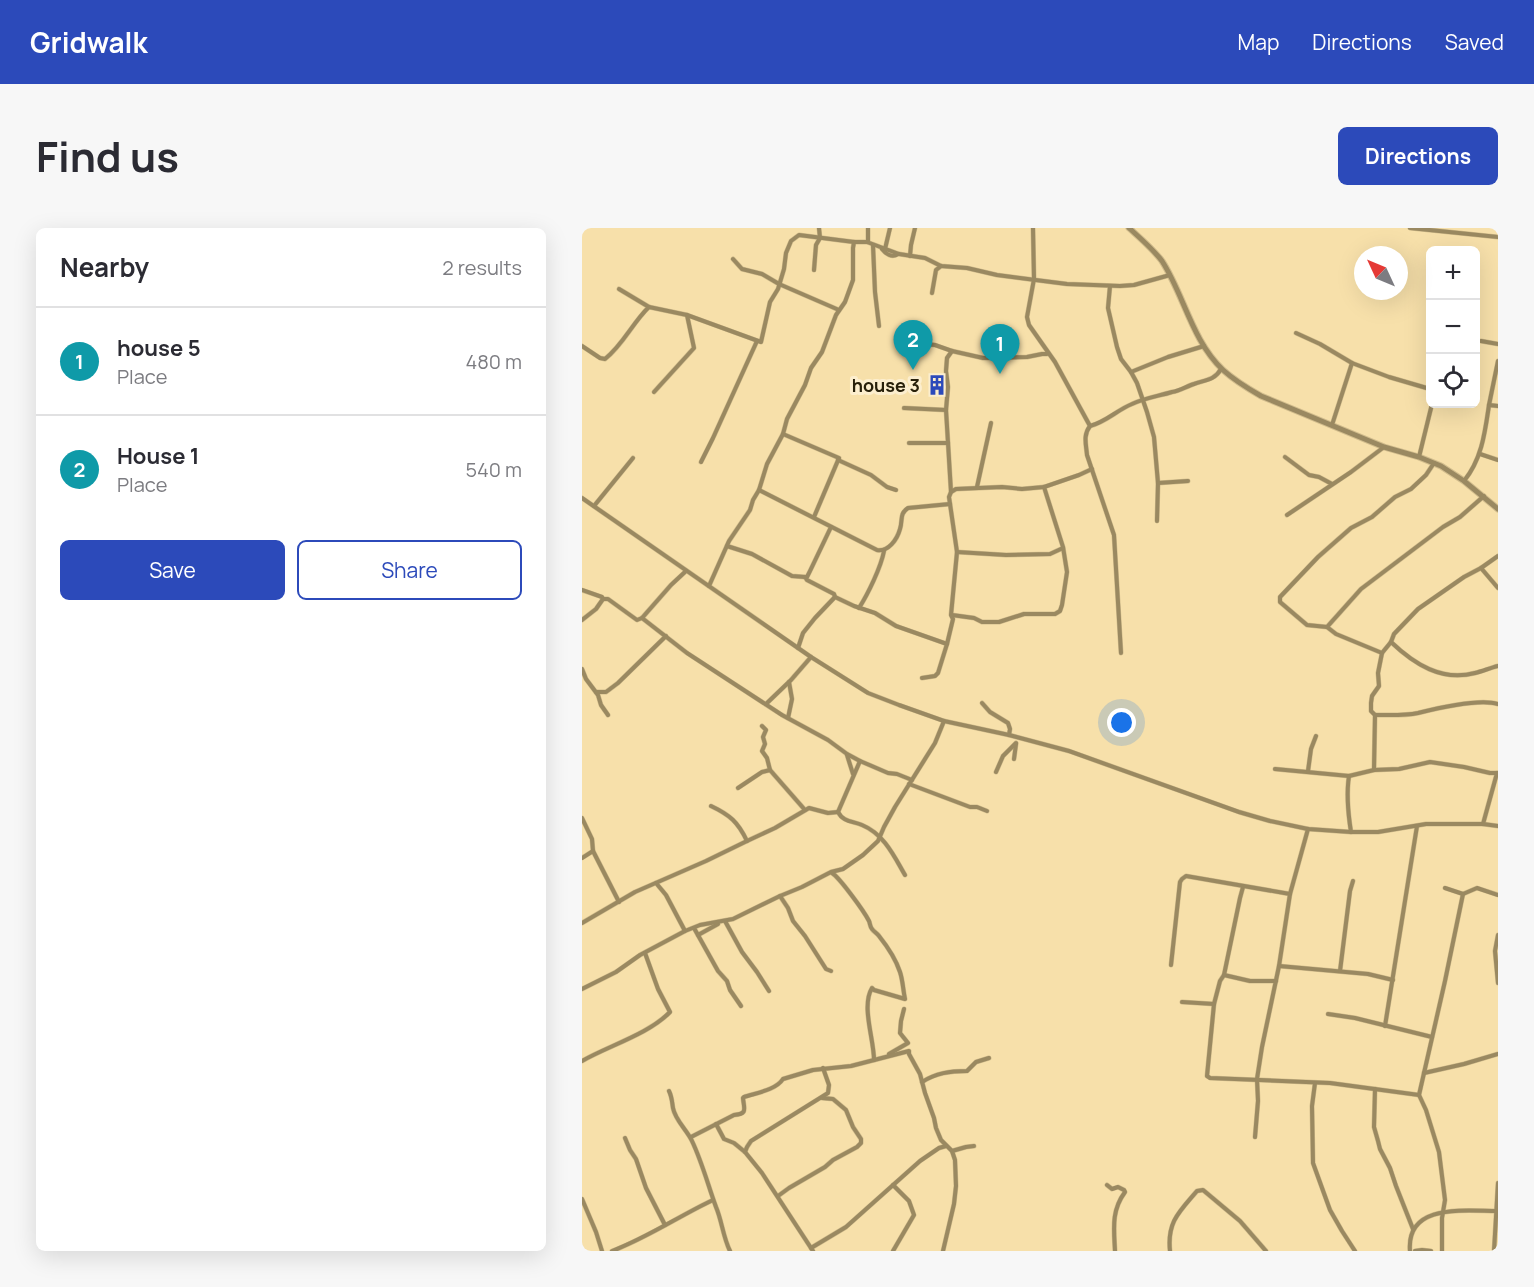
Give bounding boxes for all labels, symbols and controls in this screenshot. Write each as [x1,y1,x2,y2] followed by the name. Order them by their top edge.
[30,23,147,61] text: Gridwalk
[1238,28,1279,56] text: Map
[1312,28,1412,56] text: Directions
[1445,28,1504,56] text: Saved
[36,127,179,185] text: Find us
[1338,127,1498,185] button: Directions
[1354,246,1408,300] north arrow
[1426,246,1480,408] map controls
[1426,246,1480,300] button: +
[60,249,149,285] text: Nearby
[442,254,522,281] text: 2 results
[1426,300,1480,354] button: −
[894,320,932,370] pin: 2
[980,324,1020,374] pin: 1
[117,333,201,363] text: house 5
[75,348,84,375] text: 1
[465,348,522,375] text: 480 m
[1426,354,1480,408] button: locate
[117,363,167,390] text: Place
[852,373,920,397] place label: house 3
[925,373,949,397] building icon: house 3
[117,441,199,471] text: House 1
[74,456,85,483] text: 2
[466,456,522,483] text: 540 m
[117,471,167,498] text: Place
[60,540,285,600] button: Save
[297,540,522,600] button: Share
[1107,708,1136,737] your location

